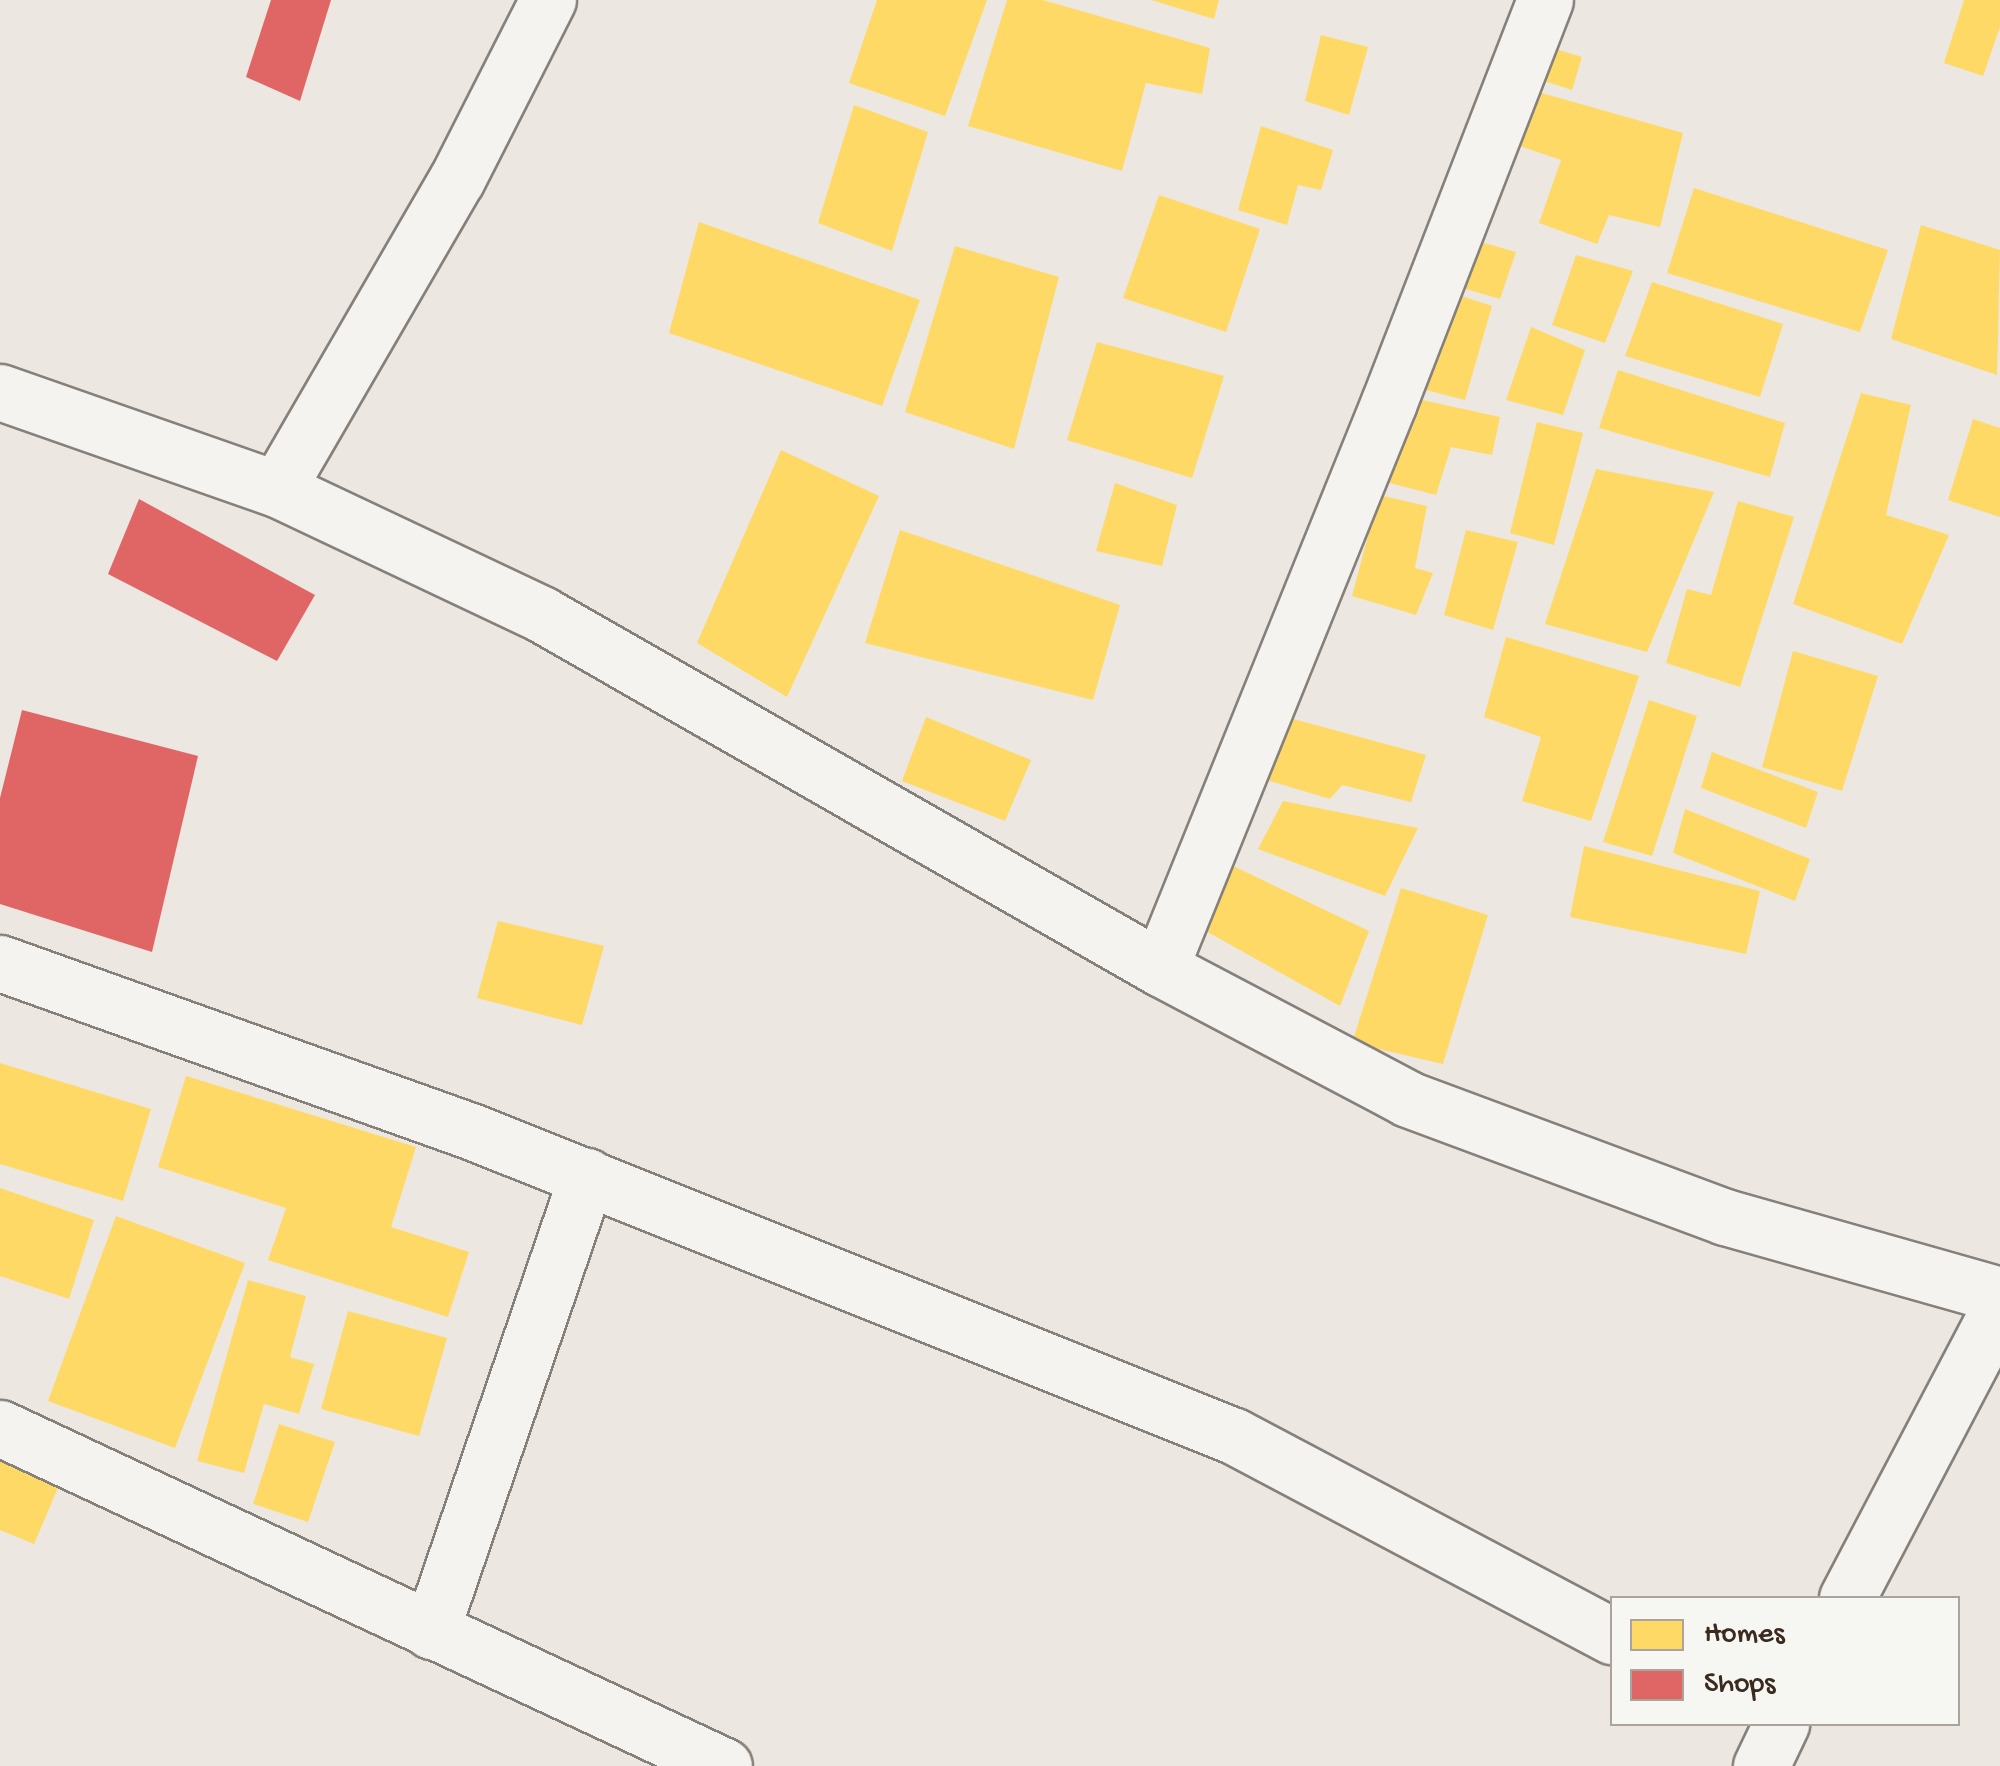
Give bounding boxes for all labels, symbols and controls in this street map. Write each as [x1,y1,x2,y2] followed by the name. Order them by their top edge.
[1610,1596,1960,1726] legend
[1704,1618,1785,1653] text: Homes
[1704,1668,1775,1703] text: Shops

